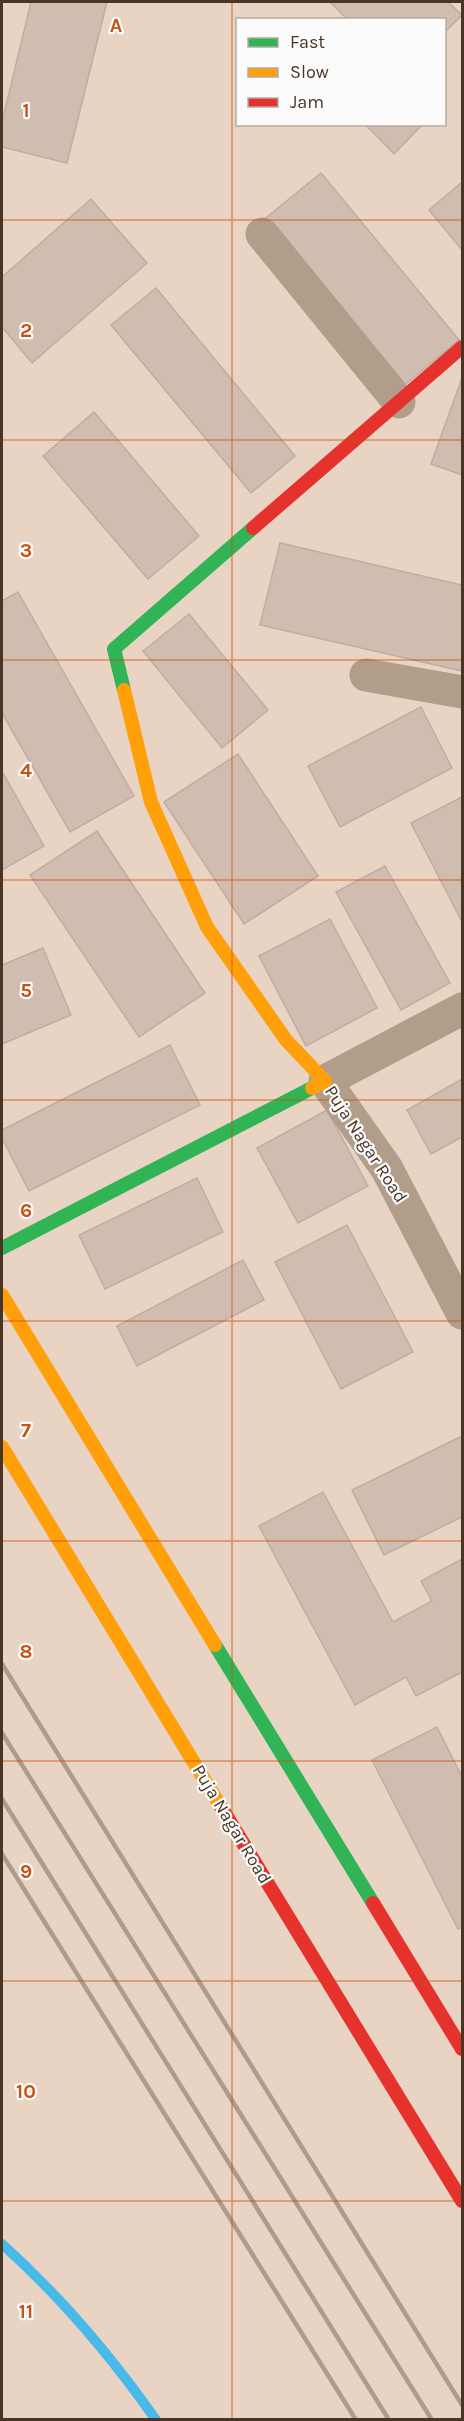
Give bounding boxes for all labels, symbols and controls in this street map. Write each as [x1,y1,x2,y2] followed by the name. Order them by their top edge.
[110,14,123,37] text: A
[236,18,446,126] legend
[290,31,325,53] text: Fast
[290,61,329,83] text: Slow
[290,91,324,113] text: Jam
[22,99,30,122] text: 1
[20,319,32,342] text: 2
[20,539,32,562] text: 3
[20,759,32,782] text: 4
[20,979,32,1002] text: 5
[320,1081,412,1207] street label: Puja Nagar Road
[20,1199,32,1222] text: 6
[21,1419,31,1442] text: 7
[20,1640,32,1663] text: 8
[188,1760,276,1888] street label: Puja Nagar Road
[20,1860,32,1883] text: 9
[16,2080,36,2103] text: 10
[19,2300,33,2323] text: 11

